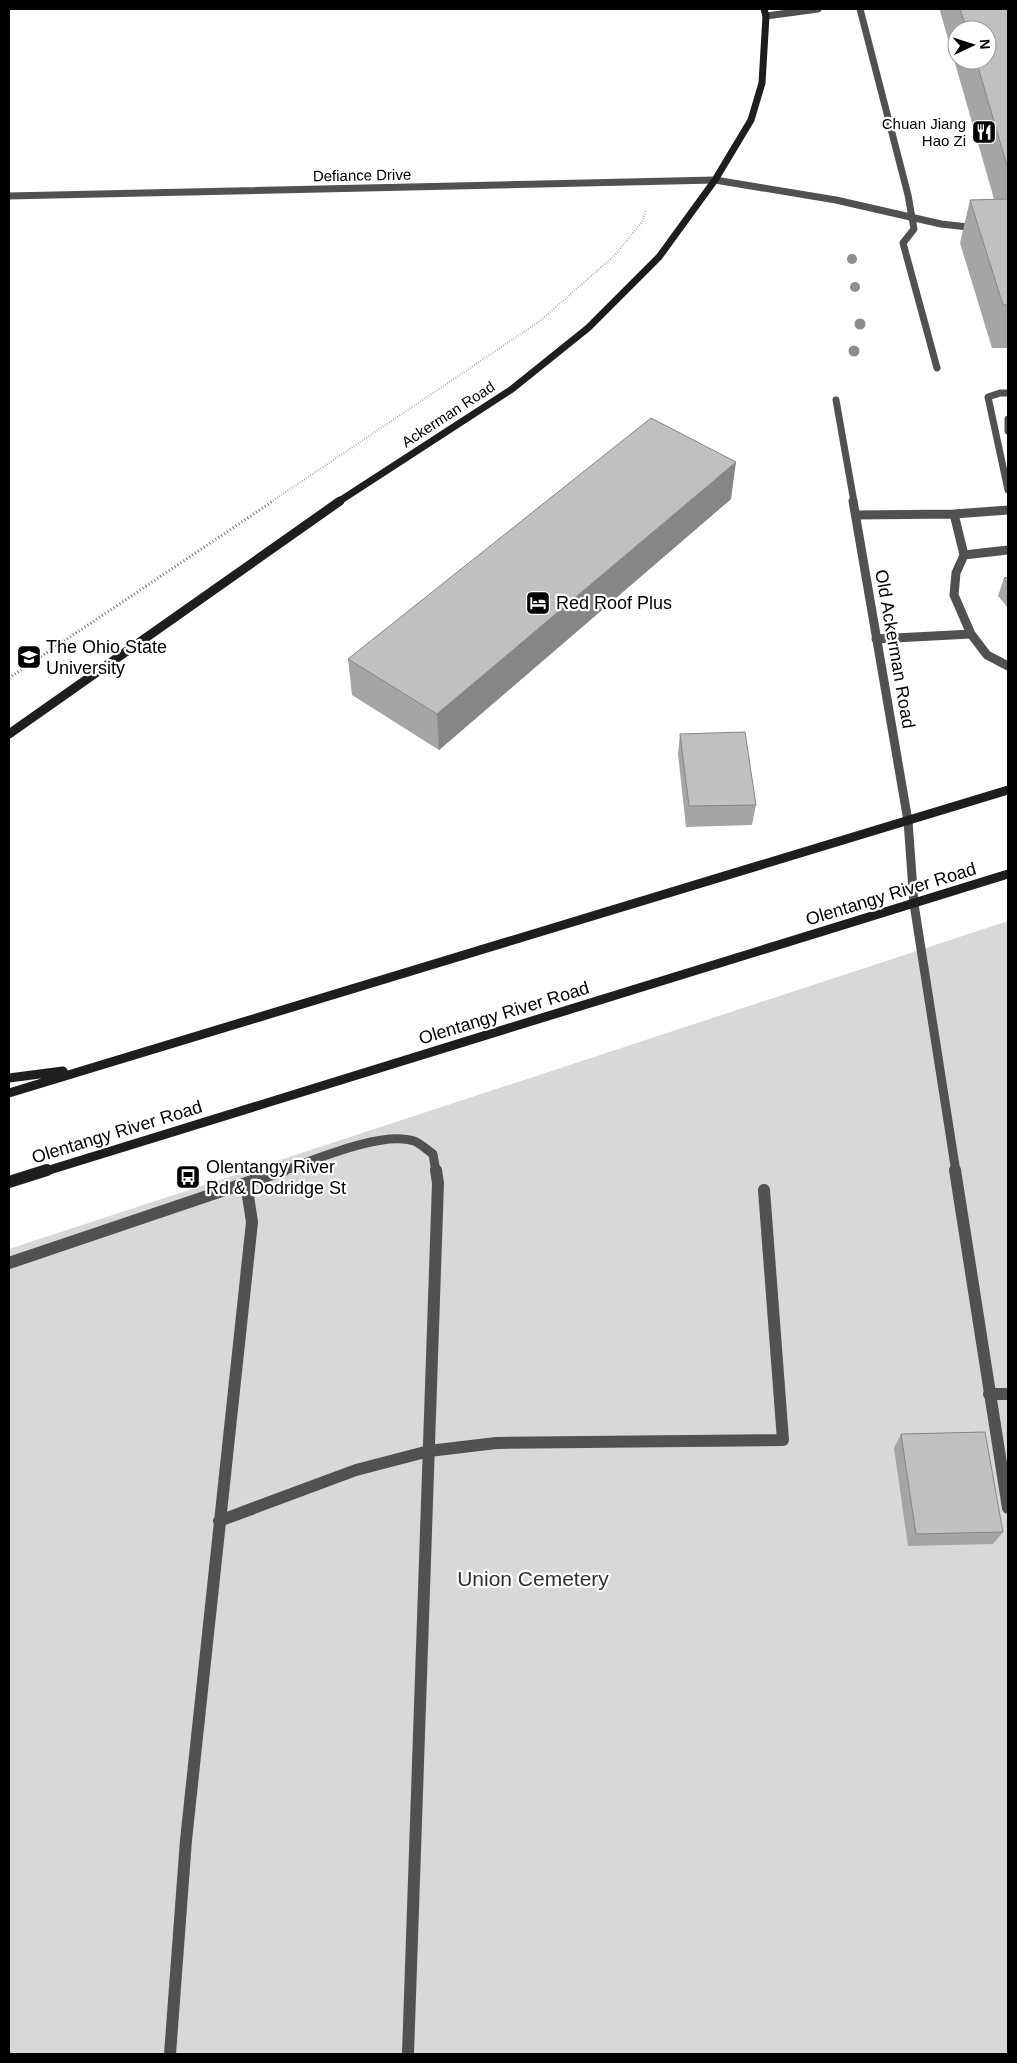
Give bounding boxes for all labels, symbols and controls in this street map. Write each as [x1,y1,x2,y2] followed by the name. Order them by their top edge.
[947,20,997,70] north arrow
[977,38,993,50] text: N
[882,115,966,149] place label: Chuan Jiang Hao Zi
[971,119,997,145] restaurant icon: Chuan Jiang Hao Zi
[313,166,411,184] street label: Defiance Drive
[398,378,498,450] street label: Ackerman Road
[871,568,919,730] street label: Old Ackerman Road
[525,590,551,616] hotel icon: Red Roof Plus
[556,593,672,613] place label: Red Roof Plus
[46,637,167,678] place label: The Ohio State University
[16,644,42,670] school or university icon: The Ohio State University
[803,859,979,929] street label: Olentangy River Road
[416,978,592,1048] street label: Olentangy River Road
[29,1097,205,1167] street label: Olentangy River Road
[206,1157,346,1198] place label: Olentangy River Rd & Dodridge St
[175,1164,201,1190] bus stop icon: Olentangy River Rd & Dodridge St
[457,1567,609,1590] park label: Union Cemetery

